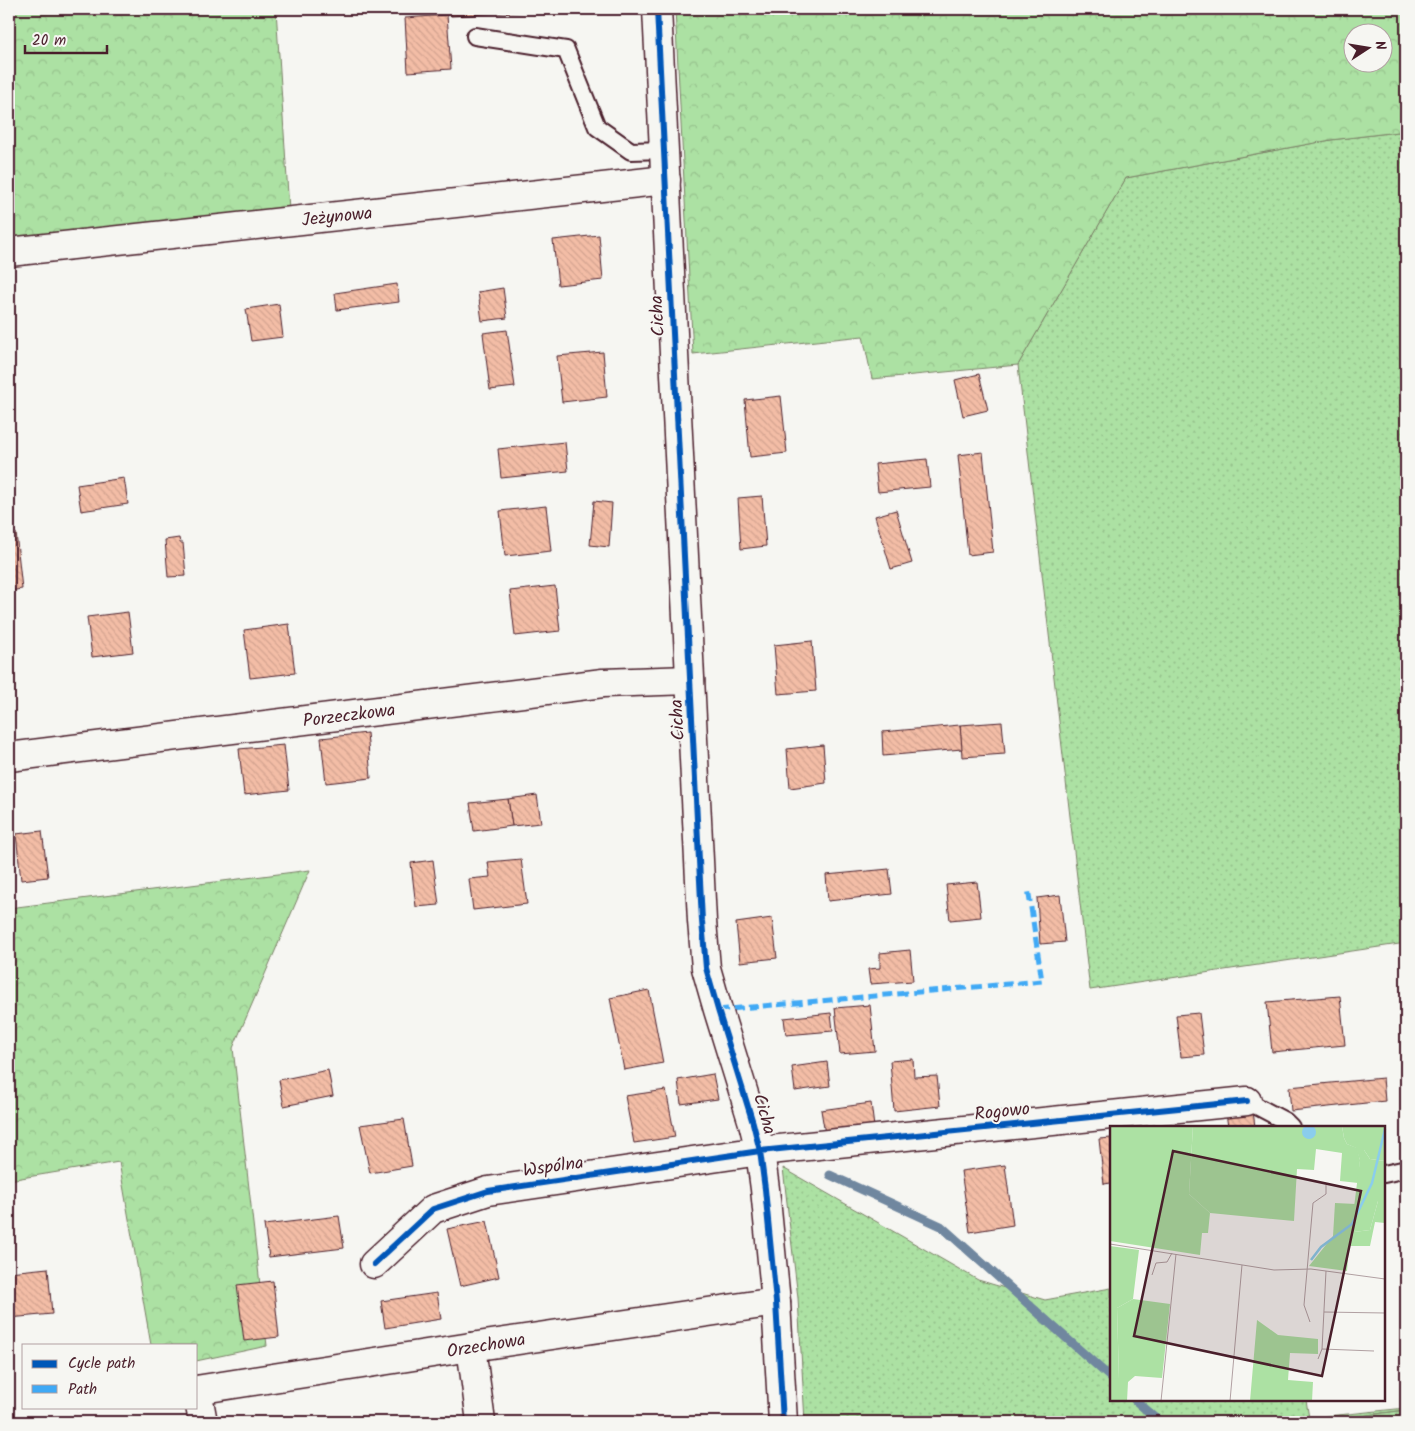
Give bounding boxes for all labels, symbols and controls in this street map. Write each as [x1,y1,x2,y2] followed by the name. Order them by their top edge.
[25,22,108,54] scale bar
[1342,22,1392,72] north arrow
[32,29,66,53] text: 20 m
[1368,39,1391,52] text: N
[300,199,374,236] street label: Jeżynowa
[643,295,674,337] street label: Cicha
[301,696,397,737] street label: Porzeczkowa
[663,699,694,741] street label: Cicha
[744,1091,783,1138] street label: Cicha
[973,1095,1031,1130] street label: Rogowo
[1110,1126,1385,1401] inset map
[521,1149,585,1186] street label: Wspólna
[445,1326,528,1367] street label: Orzechowa
[22,1344,198,1408] legend
[68,1352,135,1376] text: Cycle path
[68,1378,97,1402] text: Path

